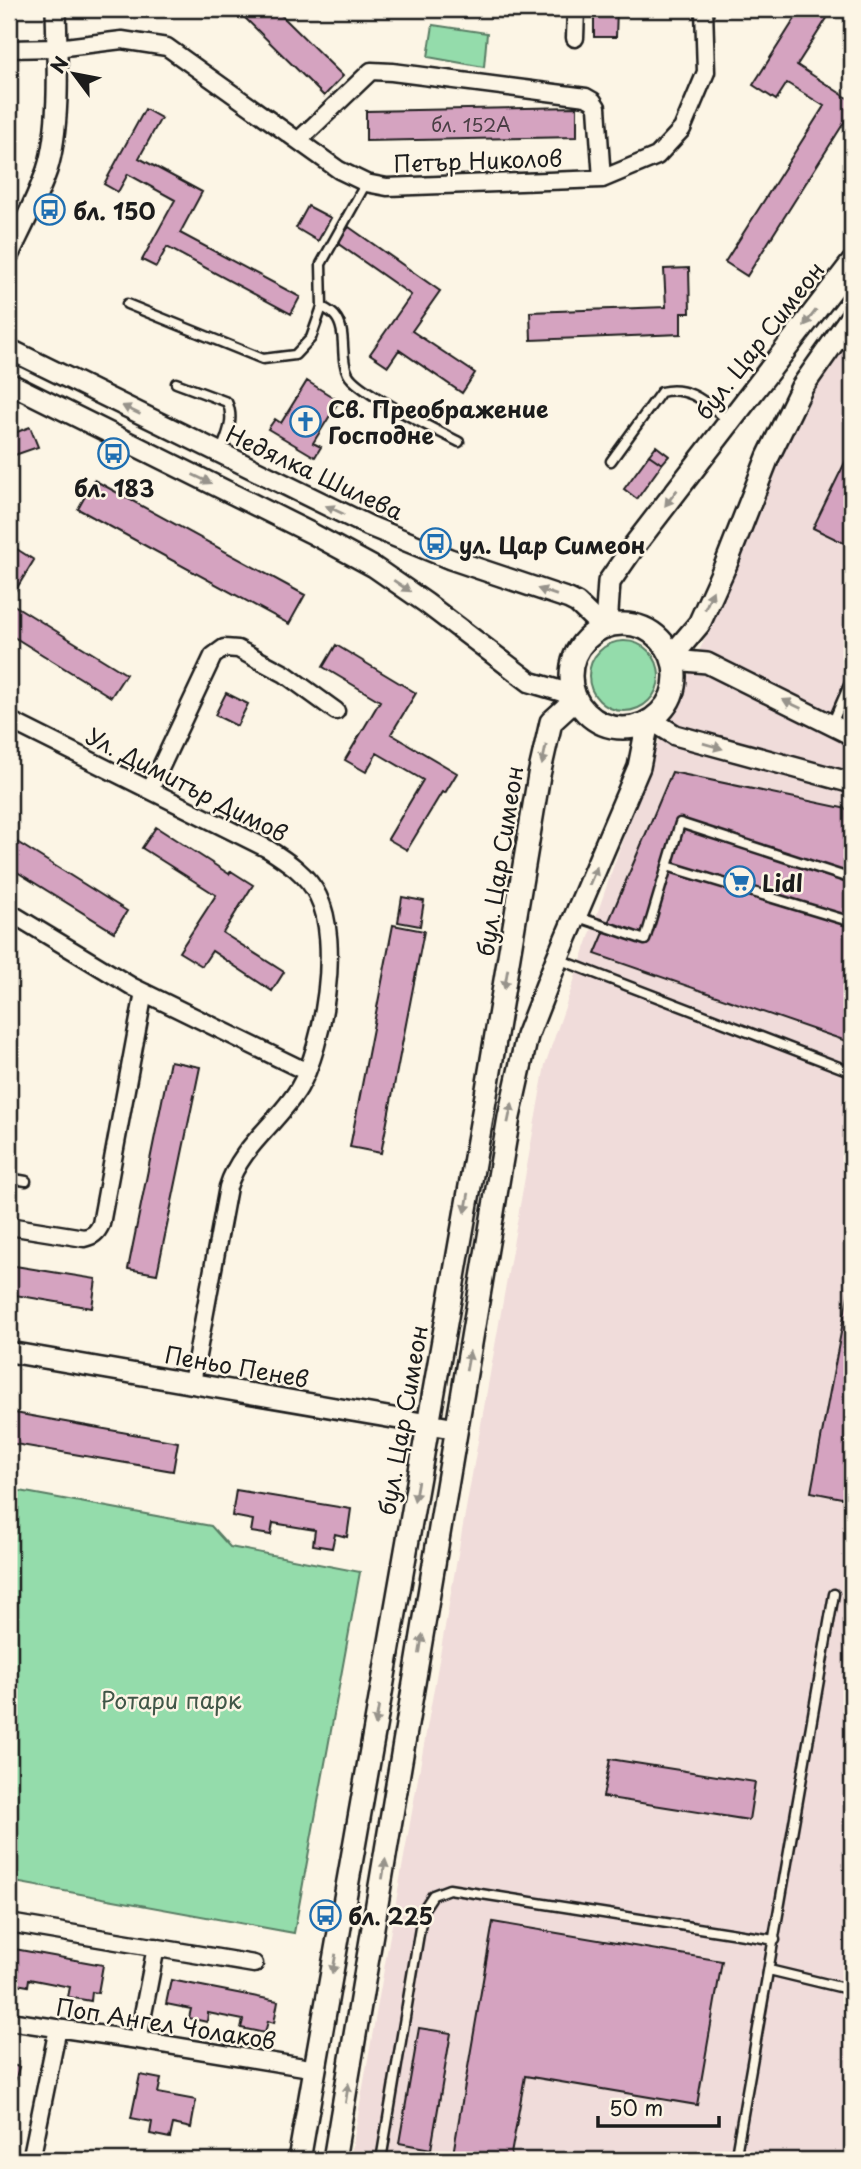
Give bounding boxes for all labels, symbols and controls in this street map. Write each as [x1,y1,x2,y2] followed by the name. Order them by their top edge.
[38,38,108,108] north arrow
[43,51,75,78] text: N
[431,110,511,138] house number: бл. 152А
[393,140,563,180] street label: Петър Николов
[33,193,67,227] bus stop icon: бл. 150
[73,193,156,228] place label: бл. 150
[686,253,832,427] street label: бул. Цар Симеон
[802,308,817,326] one-way arrow
[328,391,549,452] place label: Св. Преображение Господне
[121,404,141,415] one-way arrow
[288,404,322,438] church icon: Св. Преображение Господне
[221,416,410,529] street label: Недялка Шилева
[97,436,131,470] bus stop icon: бл. 183
[74,470,154,505] place label: бл. 183
[192,473,212,484] one-way arrow
[665,489,679,507] one-way arrow
[325,505,345,516] one-way arrow
[419,527,453,561] bus stop icon: ул. Цар Симеон
[459,527,646,562] place label: ул. Цар Симеон
[392,580,412,593] one-way arrow
[536,586,557,597] one-way arrow
[704,590,715,610] one-way arrow
[782,698,802,710] one-way arrow
[80,718,294,850] street label: Ул. Димитър Димов
[703,742,724,752] one-way arrow
[538,744,549,766] one-way arrow
[467,763,531,959] street label: бул. Цар Симеон
[722,865,756,899] supermarket icon: Lidl
[762,865,803,900] place label: Lidl
[587,866,599,886] one-way arrow
[500,968,511,990] one-way arrow
[505,1102,516,1124] one-way arrow
[461,1193,472,1215] one-way arrow
[368,1322,436,1518] street label: бул. Цар Симеон
[162,1336,312,1396] street label: Пеньо Пенев
[463,1350,474,1372] one-way arrow
[410,1480,421,1502] one-way arrow
[416,1633,427,1655] one-way arrow
[101,1682,242,1717] park label: Ротари парк
[371,1705,382,1727] one-way arrow
[379,1858,390,1880] one-way arrow
[308,1898,342,1932] bus stop icon: бл. 225
[348,1898,433,1933] place label: бл. 225
[328,1953,339,1975] one-way arrow
[54,1988,278,2058] street label: Поп Ангел Чолаков
[342,2082,353,2104] one-way arrow
[598,2085,719,2129] scale bar
[609,2091,663,2123] text: 50 m

